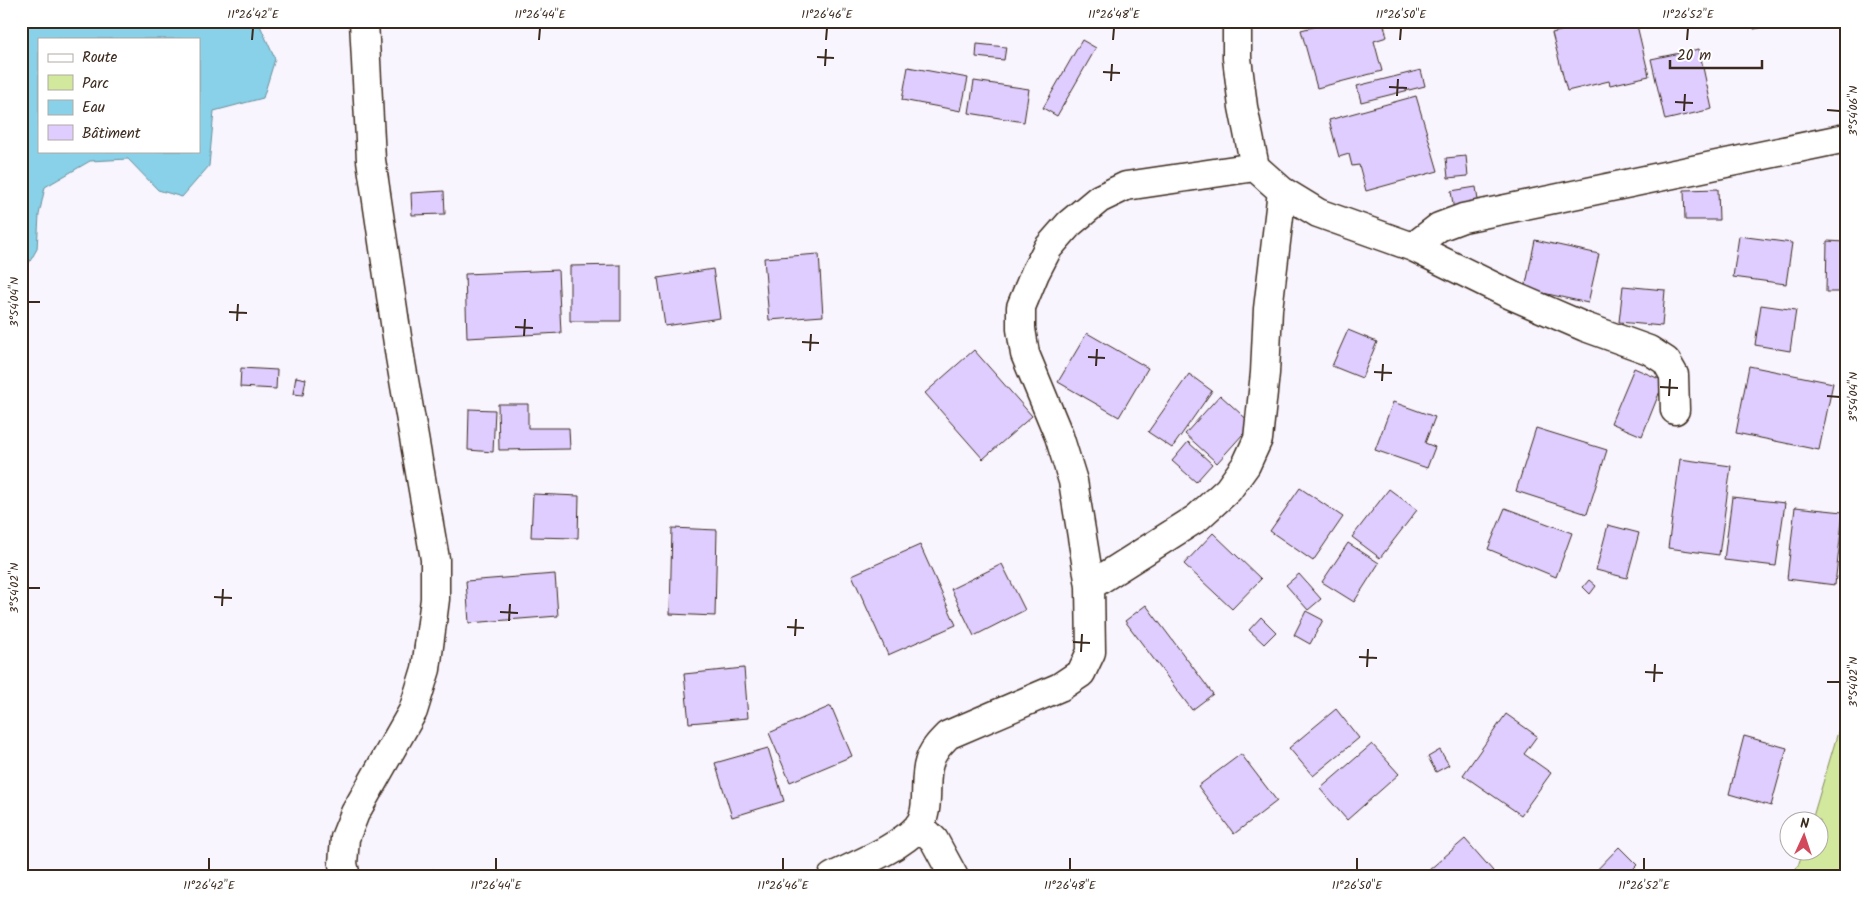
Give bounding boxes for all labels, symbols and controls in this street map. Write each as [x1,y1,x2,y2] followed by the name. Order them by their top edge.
[227,5,280,24] text: 11°26'42"E
[514,5,567,24] text: 11°26'44"E
[801,5,854,24] text: 11°26'46"E
[1088,5,1141,24] text: 11°26'48"E
[1376,5,1427,24] text: 11°26'50"E
[1662,5,1715,24] text: 11°26'52"E
[38,38,200,152] legend
[1670,38,1762,70] scale bar
[1677,44,1711,68] text: 20 m
[82,46,118,70] text: Route
[82,72,109,96] text: Parc
[1844,86,1863,136] text: 3°54'06"N
[82,96,105,120] text: Eau
[82,122,141,146] text: Bâtiment
[5,277,24,327] text: 3°54'04"N
[1844,372,1863,422] text: 3°54'04"N
[5,563,24,613] text: 3°54'02"N
[1844,657,1863,707] text: 3°54'02"N
[1780,810,1830,860] north arrow
[1800,813,1810,835] text: N
[183,876,236,895] text: 11°26'42"E
[470,876,523,895] text: 11°26'44"E
[757,876,810,895] text: 11°26'46"E
[1044,876,1097,895] text: 11°26'48"E
[1332,876,1383,895] text: 11°26'50"E
[1618,876,1671,895] text: 11°26'52"E

